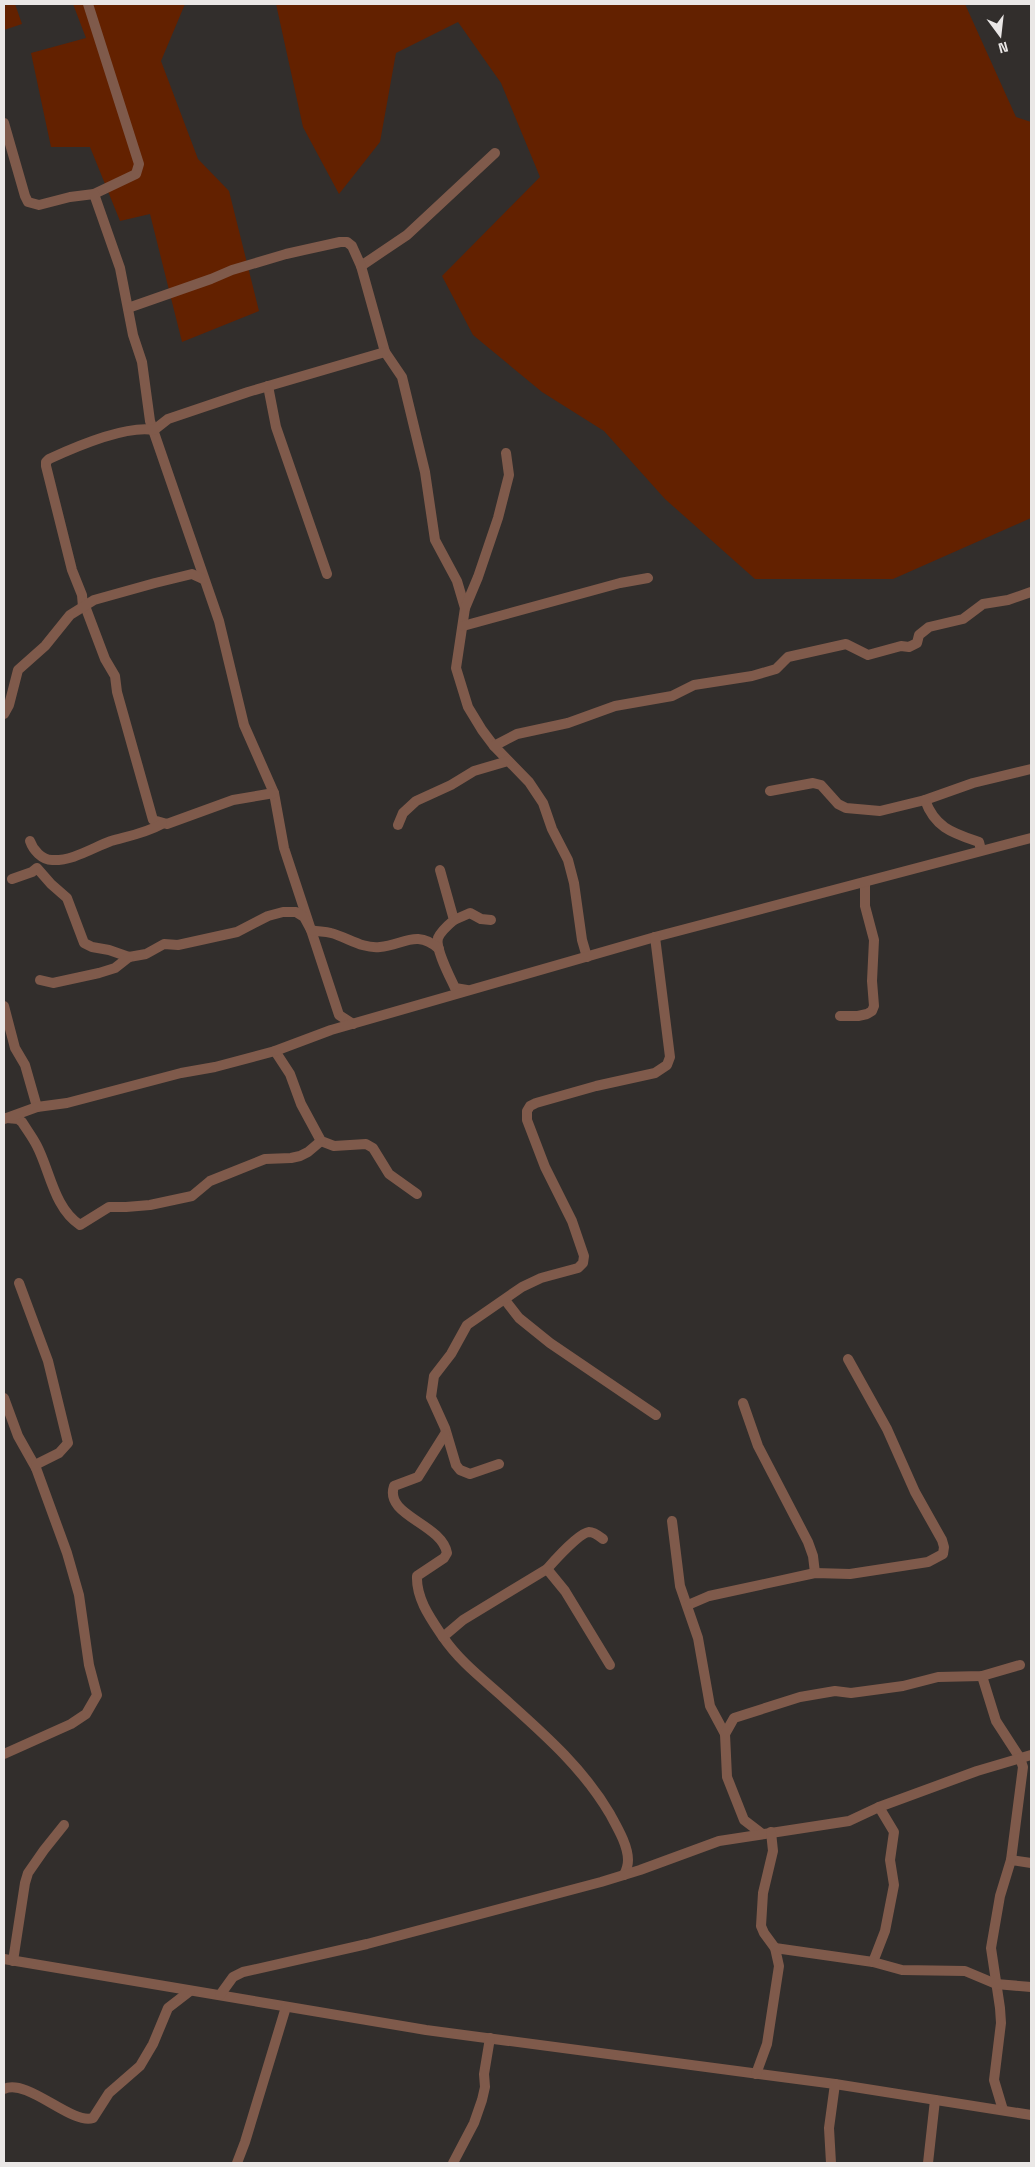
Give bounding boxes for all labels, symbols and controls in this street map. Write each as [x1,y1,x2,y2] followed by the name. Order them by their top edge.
[975,10,1025,60] north arrow
[996,38,1010,57] text: N

